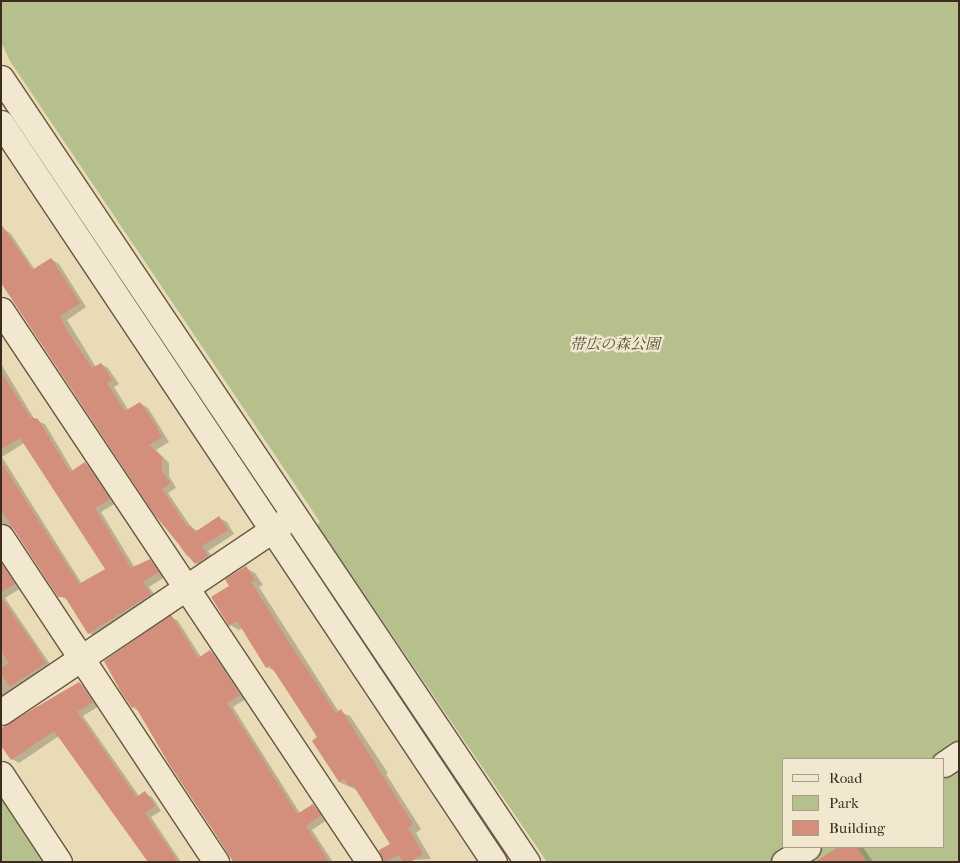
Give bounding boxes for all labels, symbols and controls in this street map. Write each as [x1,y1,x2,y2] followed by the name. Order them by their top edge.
[570,336,660,354] park label: 帯広の森公園
[782,758,945,848] legend
[829,769,862,787] text: Road
[829,794,859,812] text: Park
[829,819,885,837] text: Building

